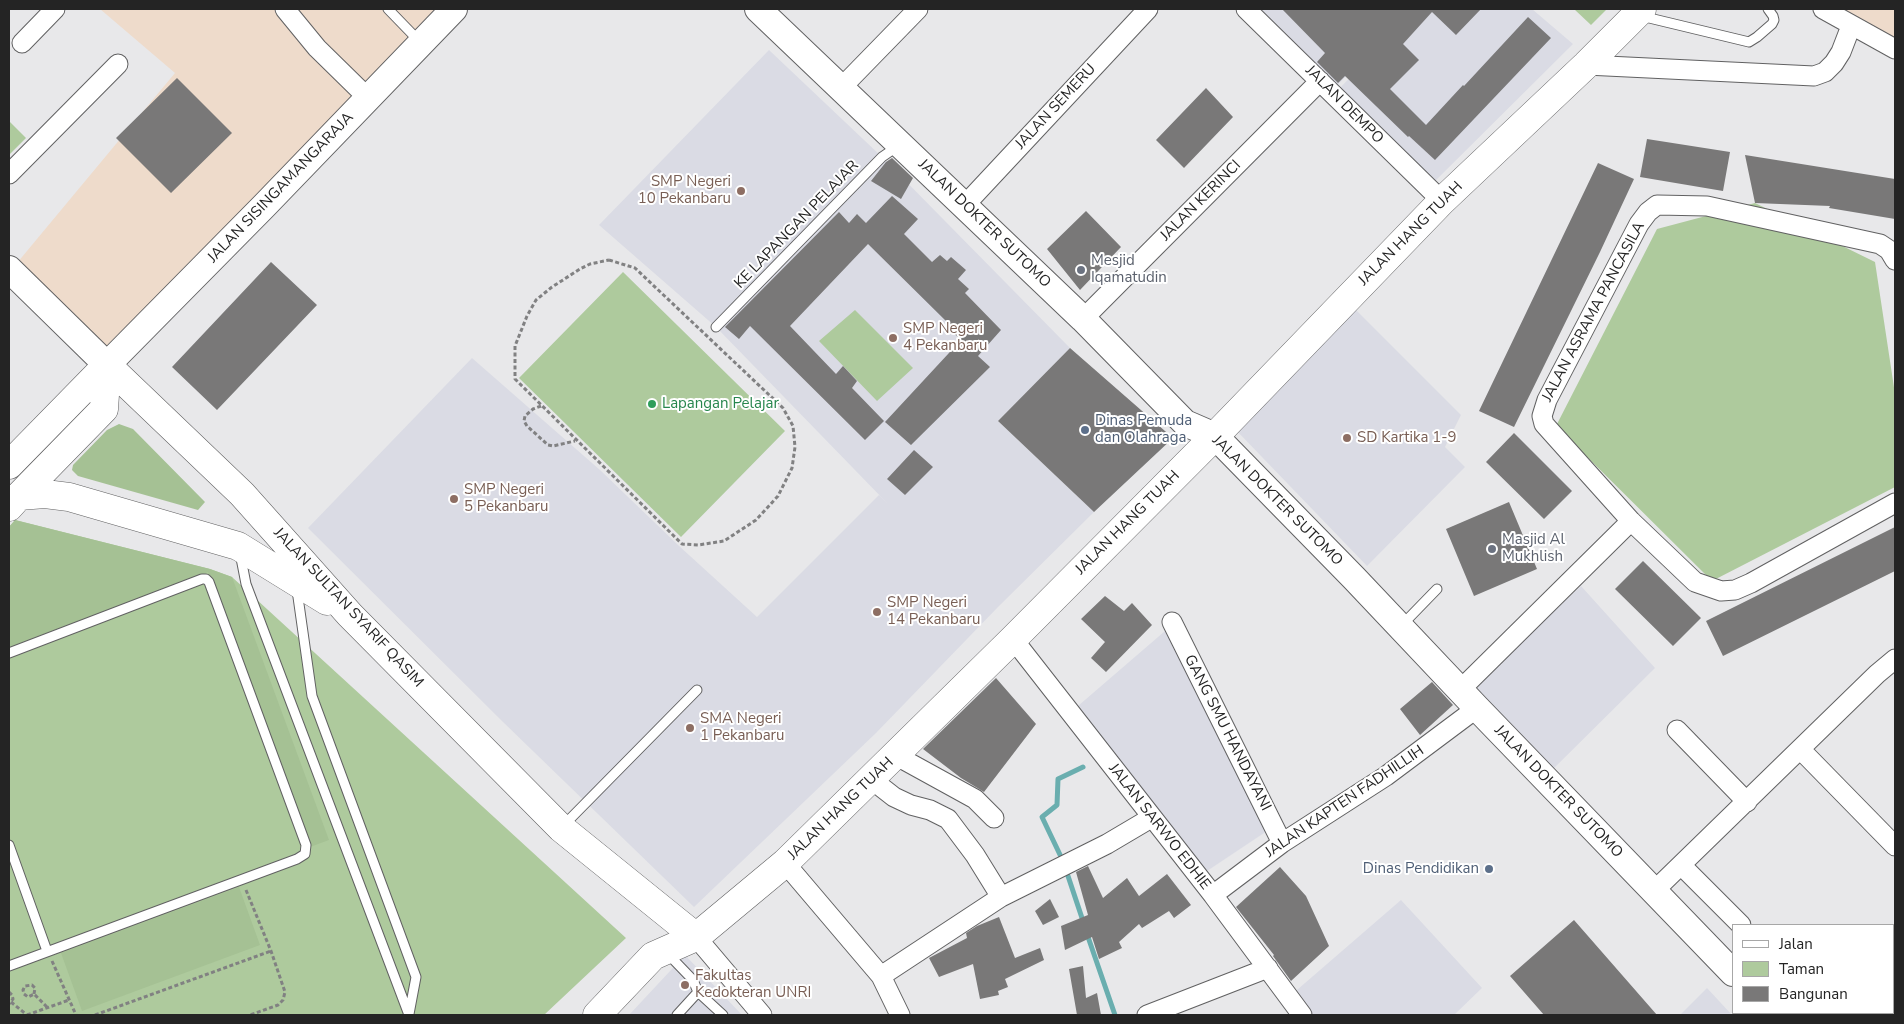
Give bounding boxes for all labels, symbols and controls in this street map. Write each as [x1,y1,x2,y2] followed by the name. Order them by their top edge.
[1012,61,1100,153] street label: JALAN SEMERU
[1301,62,1387,148] street label: JALAN DEMPO
[204,109,358,267] street label: JALAN SISINGAMANGARAJA
[914,156,1054,292] street label: JALAN DOKTER SUTOMO
[731,157,863,293] street label: KE LAPANGAN PELAJAR
[1157,157,1245,245] street label: JALAN KERINCI
[638,173,731,208] place label: SMP Negeri 10 Pekanbaru
[1355,178,1467,290] street label: JALAN HANG TUAH
[735,185,747,197] marker: SMP Negeri 10 Pekanbaru
[1539,219,1649,405] street label: JALAN ASRAMA PANCASILA
[1091,252,1167,287] place label: Mesjid Iqamatudin
[1075,264,1087,276] marker: Mesjid Iqamatudin
[903,320,987,355] place label: SMP Negeri 4 Pekanbaru
[887,332,899,344] marker: SMP Negeri 4 Pekanbaru
[662,395,779,413] place label: Lapangan Pelajar
[646,398,658,410] marker: Lapangan Pelajar
[1095,412,1192,447] place label: Dinas Pemuda dan Olahraga
[1079,424,1091,436] marker: Dinas Pemuda dan Olahraga
[1357,429,1457,447] place label: SD Kartika 1-9
[1208,432,1346,570] street label: JALAN DOKTER SUTOMO
[1341,432,1353,444] marker: SD Kartika 1-9
[1072,467,1184,579] street label: JALAN HANG TUAH
[464,481,548,516] place label: SMP Negeri 5 Pekanbaru
[448,493,460,505] marker: SMP Negeri 5 Pekanbaru
[269,525,427,691] street label: JALAN SULTAN SYARIF QASIM
[1502,531,1565,566] place label: Masjid Al Mukhlish
[1486,543,1498,555] marker: Masjid Al Mukhlish
[887,594,980,629] place label: SMP Negeri 14 Pekanbaru
[871,606,883,618] marker: SMP Negeri 14 Pekanbaru
[1180,652,1274,814] street label: GANG SMU HANDAYANI
[700,710,784,745] place label: SMA Negeri 1 Pekanbaru
[684,722,696,734] marker: SMA Negeri 1 Pekanbaru
[1490,722,1626,862] street label: JALAN DOKTER SUTOMO
[1262,742,1428,862] street label: JALAN KAPTEN FADHILLIH
[784,754,898,864] street label: JALAN HANG TUAH
[1104,760,1214,894] street label: JALAN SARWO EDHIE
[1363,860,1479,878] place label: Dinas Pendidikan
[1483,863,1495,875] marker: Dinas Pendidikan
[1732,924,1894,1014] legend
[1779,934,1813,954] text: Jalan
[1779,959,1824,979] text: Taman
[695,967,811,1002] place label: Fakultas Kedokteran UNRI
[679,979,691,991] marker: Fakultas Kedokteran UNRI
[1779,984,1848,1004] text: Bangunan

